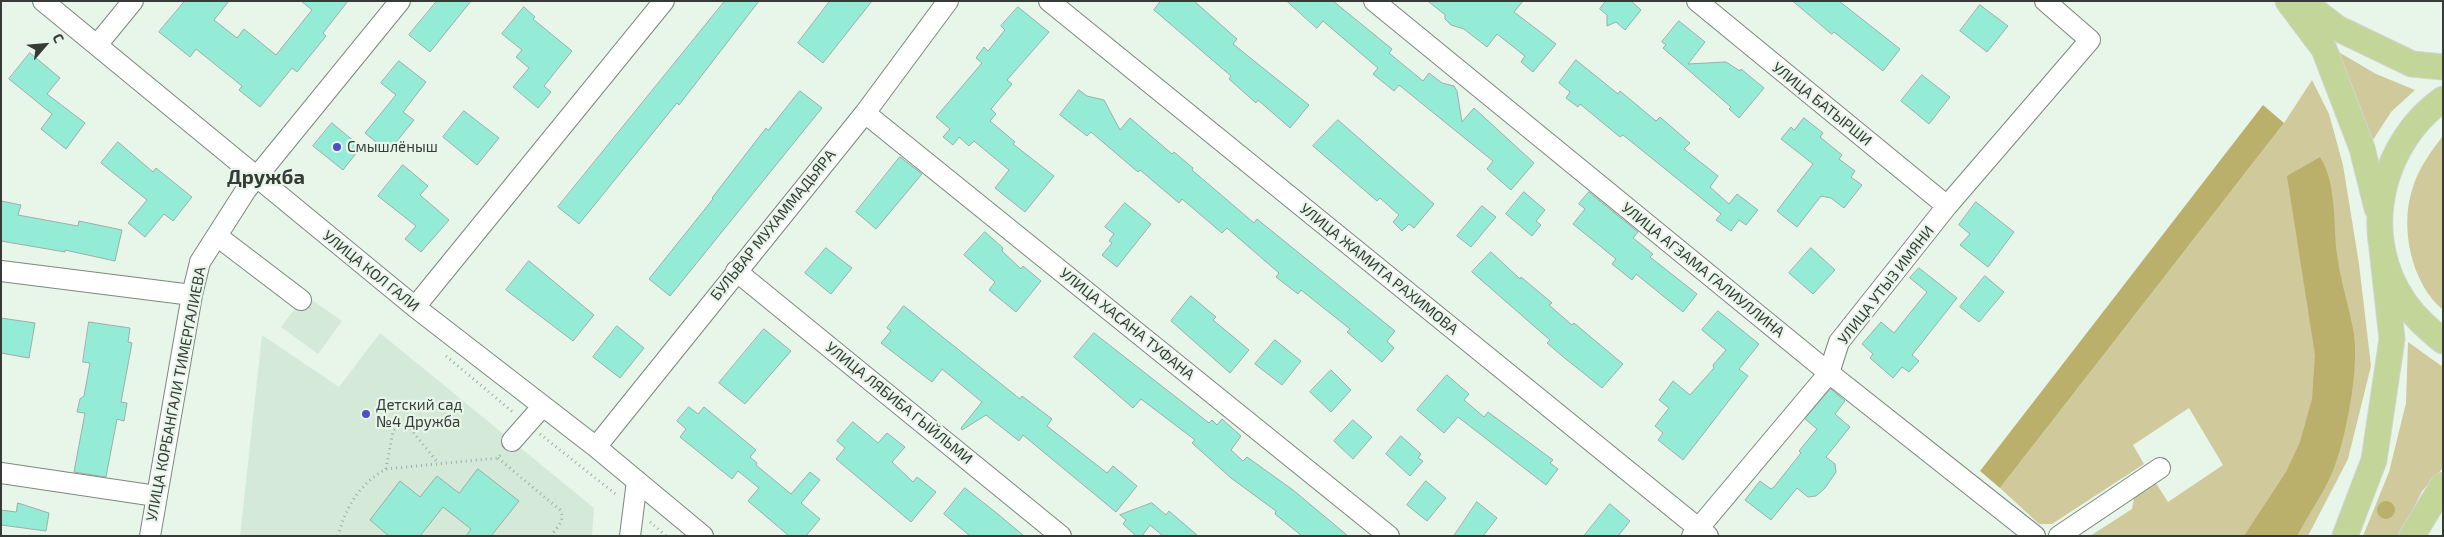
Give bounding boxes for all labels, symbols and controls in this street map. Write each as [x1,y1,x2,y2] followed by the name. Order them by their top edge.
[20,20,70,70] north arrow
[49,30,68,45] text: С
[1769,58,1875,150] street label: УЛИЦА БАТЫРШИ
[347,138,438,156] place label: Смышлёныш
[331,141,343,153] marker: Смышлёныш
[707,146,839,304] street label: БУЛЬВАР МУХАММАДЬЯРА
[227,165,305,189] district label: Дружба
[1618,199,1788,341] street label: УЛИЦА АГЗАМА ГАЛИУЛЛИНА
[1296,200,1462,338] street label: УЛИЦА ЖАМИТА РАХИМОВА
[1834,222,1938,348] street label: УЛИЦА УТЫЗ ИМЯНИ
[319,227,423,315] street label: УЛИЦА КОЛ ГАЛИ
[1056,264,1198,384] street label: УЛИЦА ХАСАНА ТУФАНА
[142,265,210,523] street label: УЛИЦА КОРБАНГАЛИ ТИМЕРГАЛИЕВА
[822,338,976,468] street label: УЛИЦА ЛЯБИБА ГЫЙЛЬМИ
[376,396,462,431] place label: Детский сад №4 Дружба
[360,408,372,420] marker: Детский сад №4 Дружба

